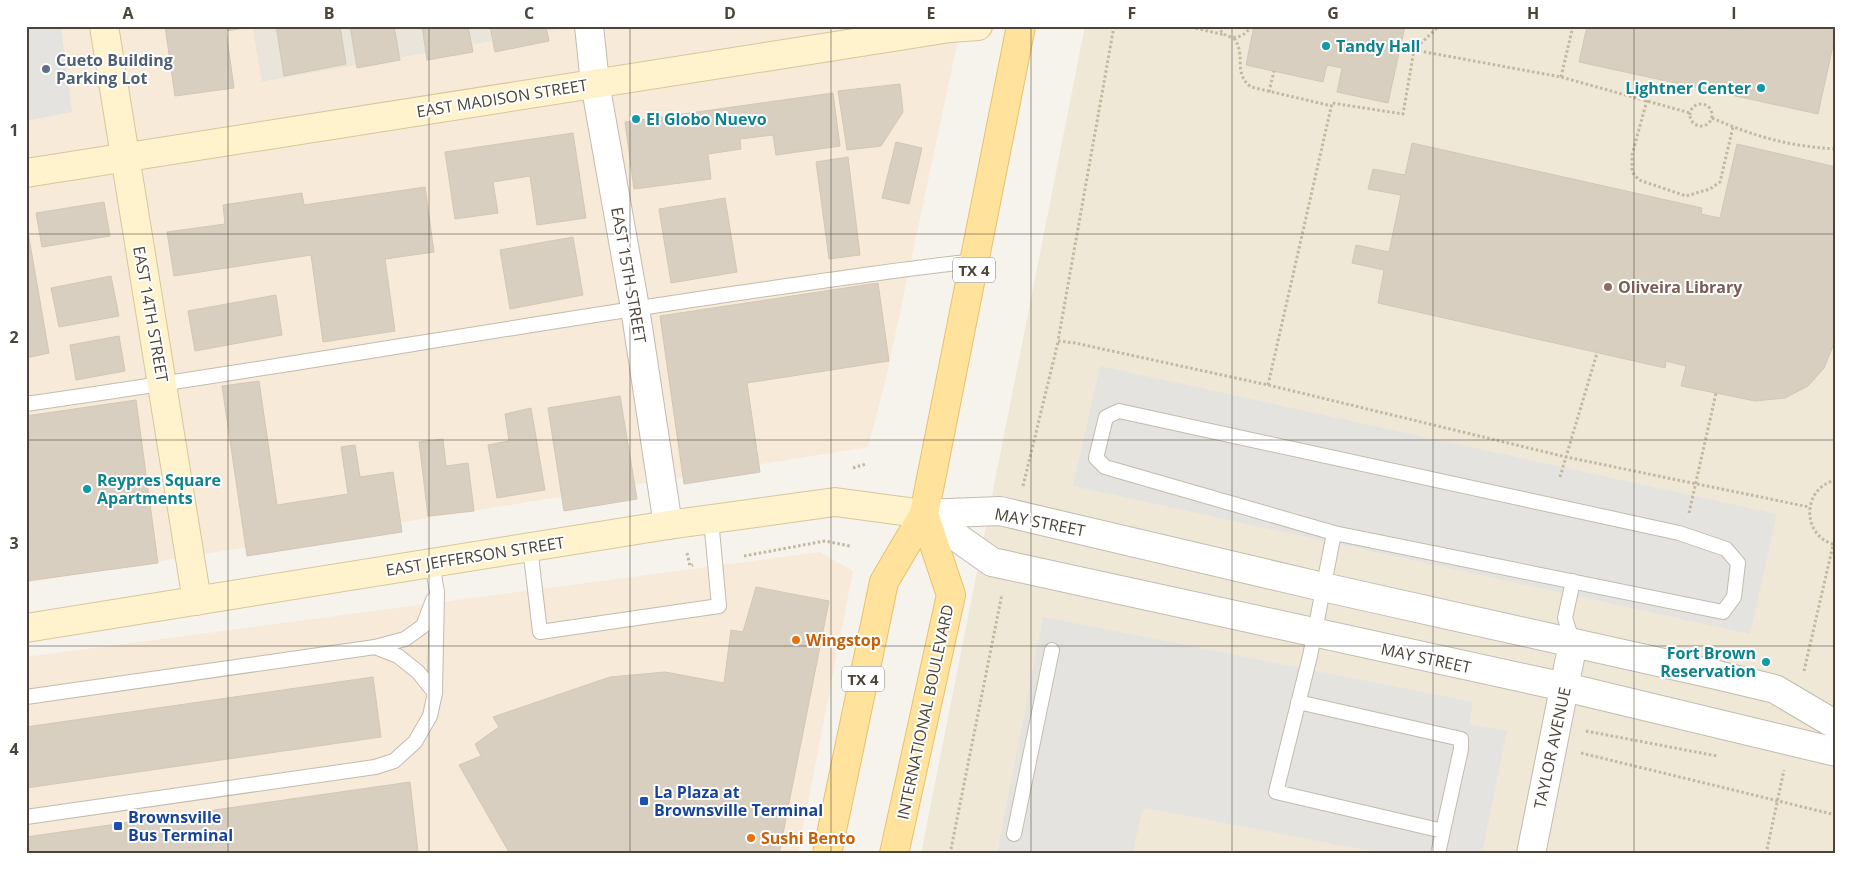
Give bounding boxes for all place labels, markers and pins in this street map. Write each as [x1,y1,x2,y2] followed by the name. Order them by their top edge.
[1336,35,1421,57] place label: Tandy Hall
[1320,40,1332,52] marker: Tandy Hall
[56,49,173,89] place label: Cueto Building Parking Lot
[40,63,52,75] marker: Cueto Building Parking Lot
[1625,77,1751,99] place label: Lightner Center
[1755,82,1767,94] marker: Lightner Center
[646,108,767,130] place label: El Globo Nuevo
[630,113,642,125] marker: El Globo Nuevo
[1618,276,1743,298] place label: Oliveira Library
[1602,281,1614,293] marker: Oliveira Library
[97,469,221,509] place label: Reypres Square Apartments
[81,483,93,495] marker: Reypres Square Apartments
[806,629,881,651] place label: Wingstop
[790,634,802,646] marker: Wingstop
[1660,642,1756,682] place label: Fort Brown Reservation
[1760,656,1772,668] marker: Fort Brown Reservation
[654,781,823,821] place label: La Plaza at Brownsville Terminal
[638,795,650,807] marker: La Plaza at Brownsville Terminal
[128,806,233,846] place label: Brownsville Bus Terminal
[112,820,124,832] marker: Brownsville Bus Terminal
[761,827,856,849] place label: Sushi Bento
[745,832,757,844] marker: Sushi Bento

